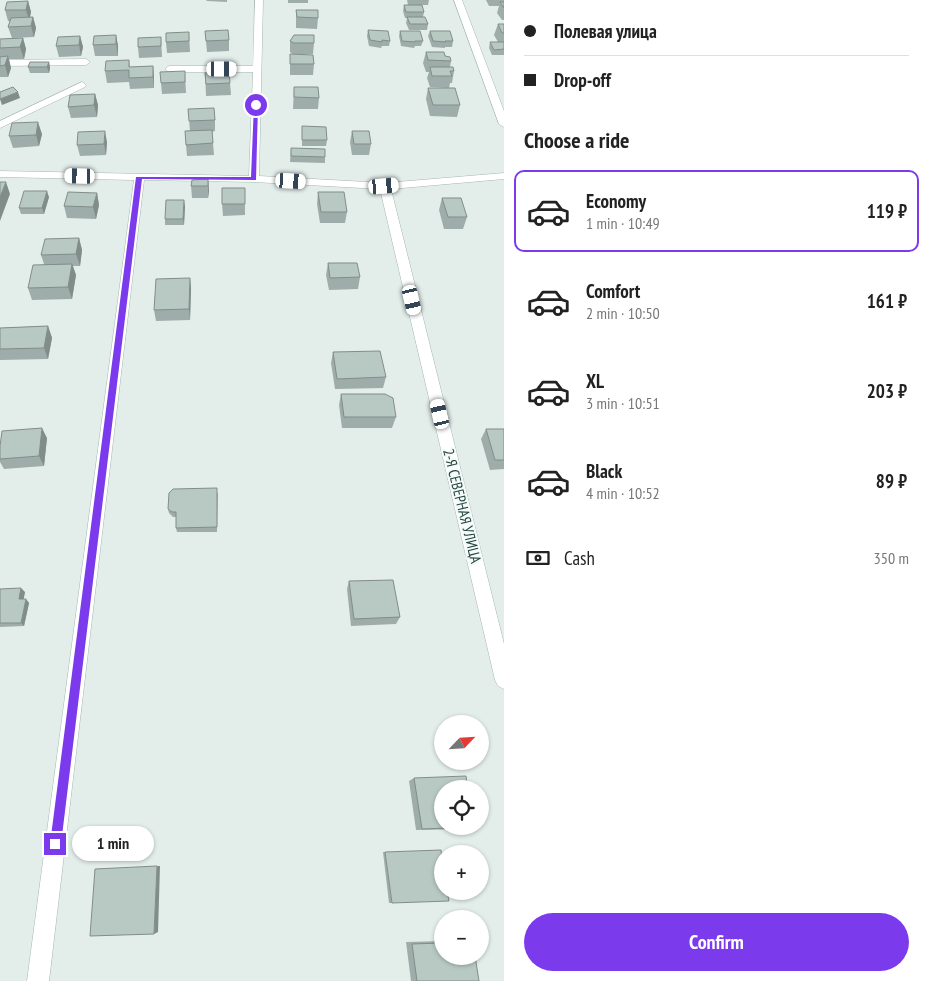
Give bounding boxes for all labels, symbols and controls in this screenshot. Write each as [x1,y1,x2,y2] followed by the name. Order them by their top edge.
[554,19,657,43] text: Полевая улица
[207,62,237,77] car
[554,68,611,92] text: Drop-off
[245,94,267,116] route start
[524,126,629,154] text: Choose a ride
[64,168,95,184] car
[275,173,306,189] car
[368,177,399,195] car
[526,189,571,234] icon: car
[586,189,646,213] text: Economy
[867,199,907,223] text: 119 ₽
[586,213,660,233] text: 1 min · 10:49
[526,279,571,324] icon: car
[586,279,640,303] text: Comfort
[401,284,422,316] car
[867,289,907,313] text: 161 ₽
[586,303,660,323] text: 2 min · 10:50
[526,369,571,414] icon: car
[586,369,604,393] text: XL
[867,379,907,403] text: 203 ₽
[586,393,660,413] text: 3 min · 10:51
[429,398,450,430] car
[439,447,486,566] street label: 2-Я СЕВЕРНАЯ УЛИЦА
[526,459,571,504] icon: car
[586,459,622,483] text: Black
[876,469,907,493] text: 89 ₽
[586,483,660,503] text: 4 min · 10:52
[524,544,552,572] icon: cash
[564,546,595,570] text: Cash
[874,548,909,568] text: 350 m
[434,715,489,770] north arrow
[434,715,489,965] map controls
[434,780,489,835] button: locate
[72,826,155,862] callout: 1 min
[44,833,66,855] route end
[97,833,129,853] text: 1 min
[434,845,489,900] button: +
[434,910,489,965] button: −
[524,913,909,971] button: Confirm

